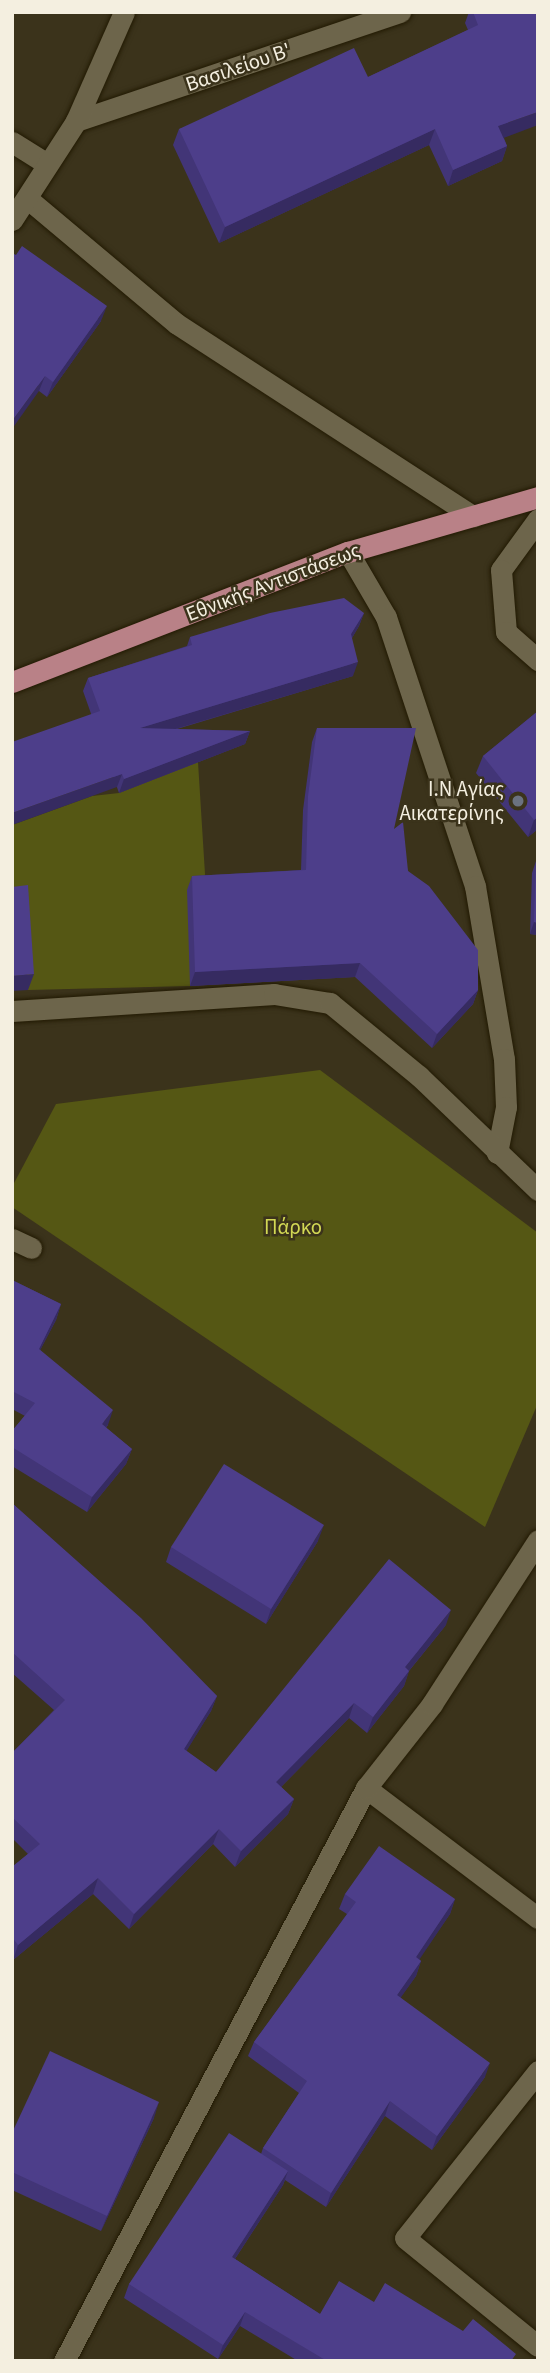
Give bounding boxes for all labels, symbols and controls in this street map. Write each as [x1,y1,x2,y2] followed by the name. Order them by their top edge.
[182,37,294,97] street label: Βασιλείου Β'
[182,537,364,627] street label: Εθνικής Αντιστάσεως
[399,776,504,826] place label: Ι.Ν Αγίας Αικατερίνης
[510,793,526,809] marker: Ι.Ν Αγίας Αικατερίνης
[264,1214,322,1240] park label: Πάρκο

